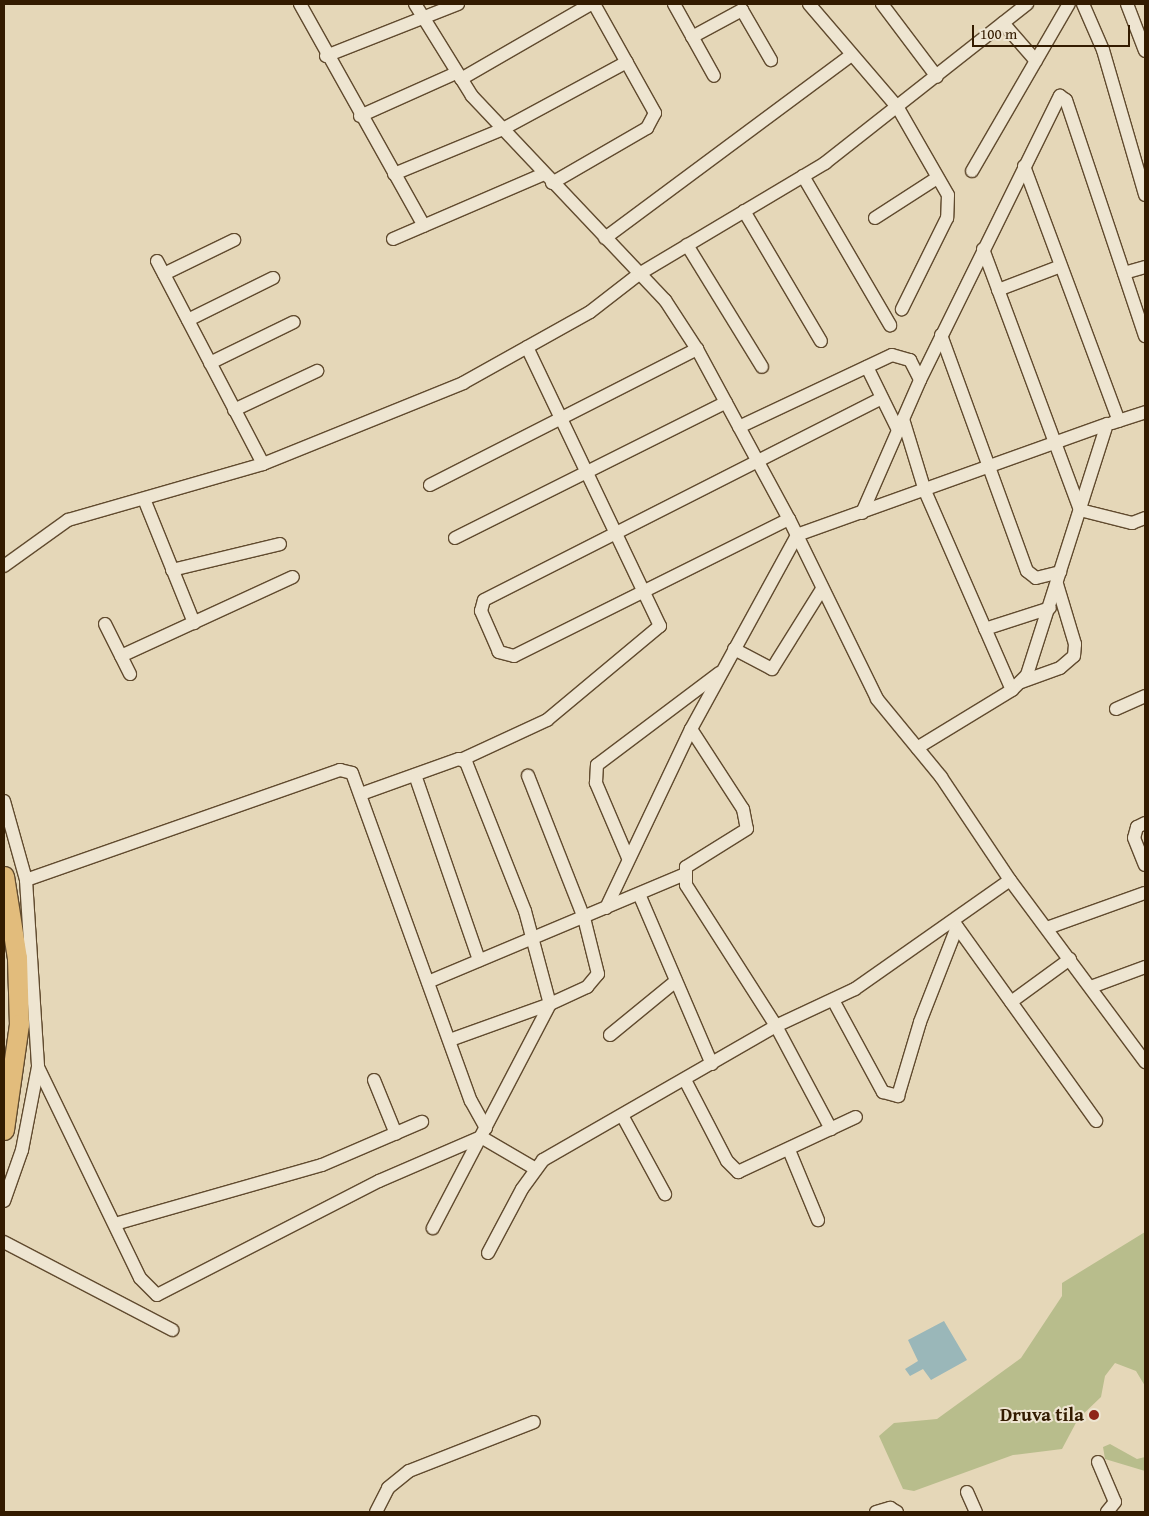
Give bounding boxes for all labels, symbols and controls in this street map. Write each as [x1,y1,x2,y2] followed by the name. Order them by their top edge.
[974,15,1132,47] scale bar
[980,23,1017,44] text: 100 m
[1000,1404,1084,1426] place label: Druva tila
[1088,1409,1100,1421] marker: Druva tila

